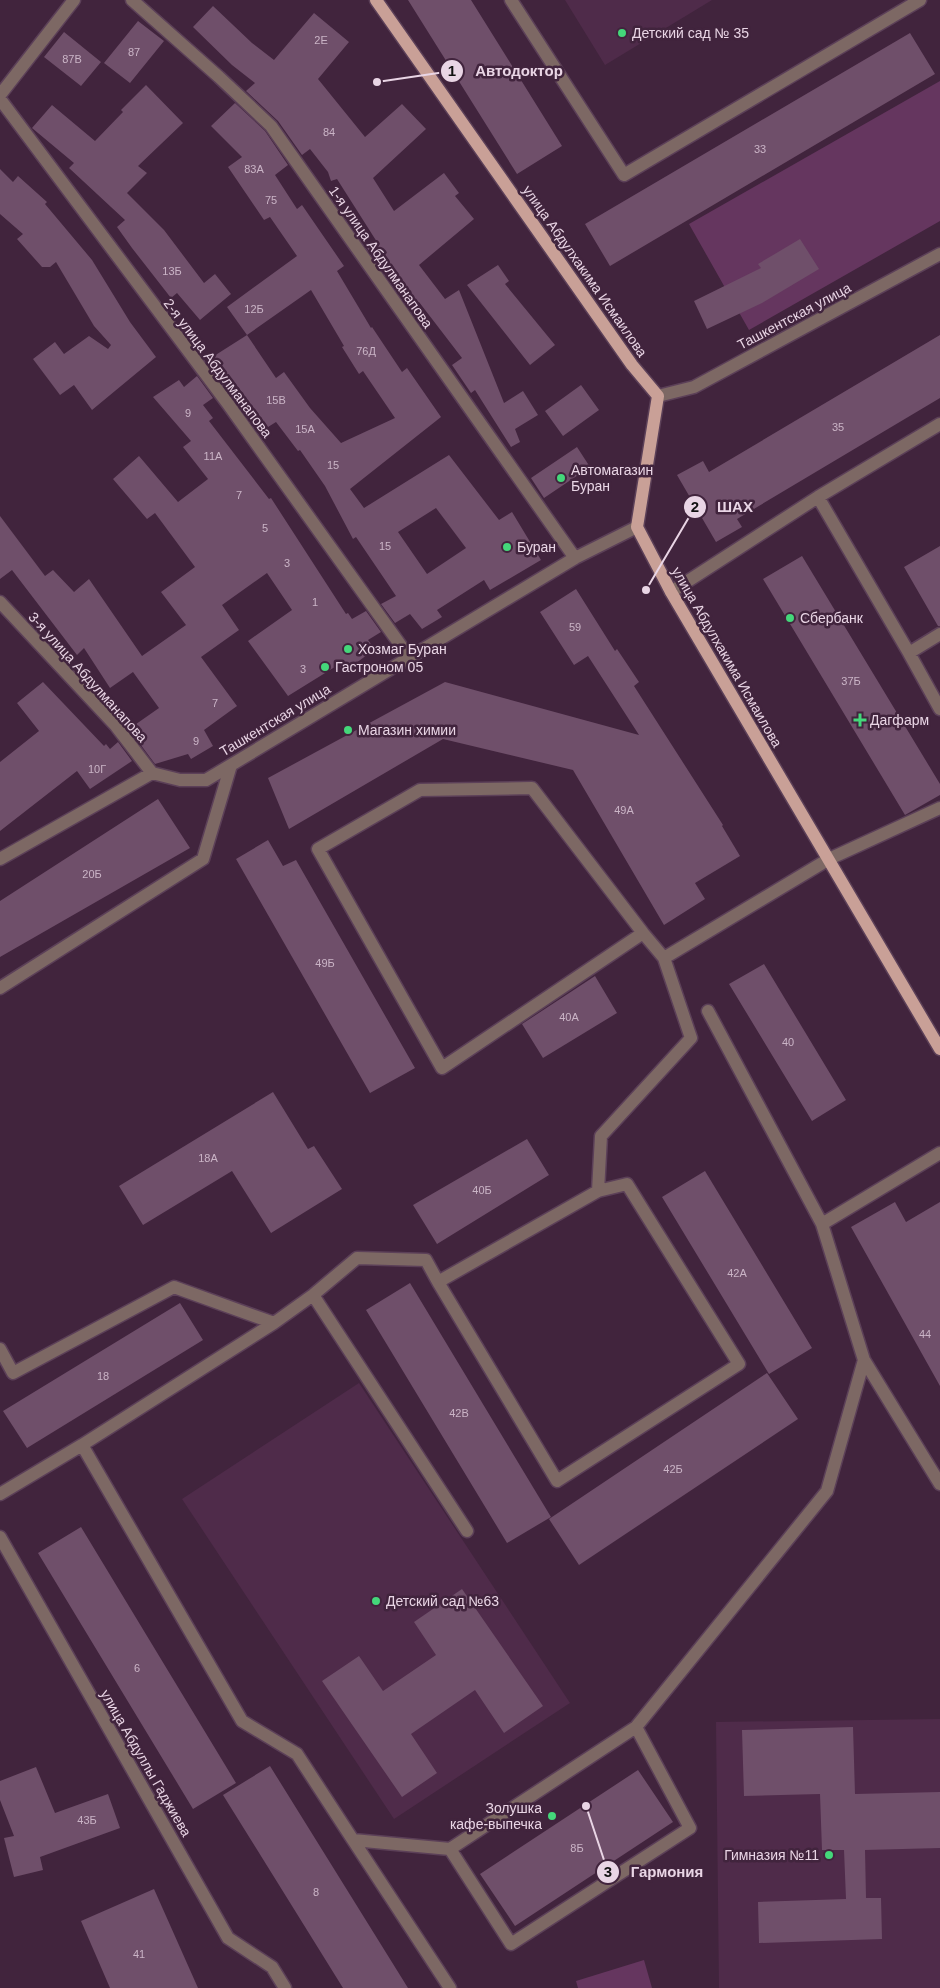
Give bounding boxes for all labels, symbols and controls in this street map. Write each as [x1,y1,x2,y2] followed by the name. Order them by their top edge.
[632,25,749,41] place label: Детский сад № 35
[616,27,628,39] marker: Детский сад № 35
[314,34,328,46] house number: 2Е
[128,46,140,58] house number: 87
[62,53,82,65] house number: 87В
[440,56,572,86] callout: Автодоктор
[448,62,456,79] text: 1
[475,62,563,79] text: Автодоктор
[323,126,335,138] house number: 84
[754,143,766,155] house number: 33
[244,163,264,175] house number: 83А
[520,182,651,360] street label: улица Абдулхакима Исмаилова
[326,183,436,331] street label: 1-я улица Абдулманапова
[265,194,277,206] house number: 75
[162,265,182,277] house number: 13Б
[735,279,854,353] street label: Ташкентская улица
[161,296,275,441] street label: 2-я улица Абдулманапова
[244,303,264,315] house number: 12Б
[356,345,376,357] house number: 76Д
[266,394,286,406] house number: 15В
[185,407,191,419] house number: 9
[832,421,844,433] house number: 35
[295,423,315,435] house number: 15А
[204,450,223,462] house number: 11А
[327,459,339,471] house number: 15
[571,462,653,494] place label: Автомагазин Буран
[555,472,567,484] marker: Автомагазин Буран
[236,489,242,501] house number: 7
[682,492,763,522] callout: ШАХ
[691,498,699,515] text: 2
[717,498,753,515] text: ШАХ
[262,522,268,534] house number: 5
[517,539,556,555] place label: Буран
[379,540,391,552] house number: 15
[501,541,513,553] marker: Буран
[284,557,290,569] house number: 3
[669,564,785,750] street label: улица Абдулхакима Исмаилова
[312,596,318,608] house number: 1
[25,609,151,745] street label: 3-я улица Абдулманапова
[800,610,864,626] place label: Сбербанк
[784,612,796,624] marker: Сбербанк
[569,621,581,633] house number: 59
[358,641,447,657] place label: Хозмаг Буран
[342,643,354,655] marker: Хозмаг Буран
[335,659,423,675] place label: Гастроном 05
[319,661,331,673] marker: Гастроном 05
[300,663,306,675] house number: 3
[841,675,861,687] house number: 37Б
[217,681,333,759] street label: Ташкентская улица
[212,697,218,709] house number: 7
[870,712,929,728] place label: Дагфарм
[854,714,866,726] marker: Дагфарм
[358,722,456,738] place label: Магазин химии
[342,724,354,736] marker: Магазин химии
[193,735,199,747] house number: 9
[88,763,106,775] house number: 10Г
[614,804,634,816] house number: 49А
[82,868,102,880] house number: 20Б
[315,957,335,969] house number: 49Б
[559,1011,579,1023] house number: 40А
[782,1036,794,1048] house number: 40
[198,1152,218,1164] house number: 18А
[472,1184,492,1196] house number: 40Б
[727,1267,747,1279] house number: 42А
[919,1328,931,1340] house number: 44
[97,1370,109,1382] house number: 18
[449,1407,469,1419] house number: 42В
[663,1463,683,1475] house number: 42Б
[386,1593,499,1609] place label: Детский сад №63
[370,1595,382,1607] marker: Детский сад №63
[134,1662,140,1674] house number: 6
[97,1687,195,1840] street label: улица Абдуллы Гаджиева
[450,1800,542,1832] place label: Золушка кафе-выпечка
[546,1810,558,1822] marker: Золушка кафе-выпечка
[77,1814,97,1826] house number: 43Б
[570,1842,584,1854] house number: 8Б
[724,1847,819,1863] place label: Гимназия №11
[823,1849,835,1861] marker: Гимназия №11
[595,1857,713,1887] callout: Гармония
[604,1863,612,1880] text: 3
[631,1863,703,1880] text: Гармония
[313,1886,319,1898] house number: 8
[133,1948,145,1960] house number: 41

